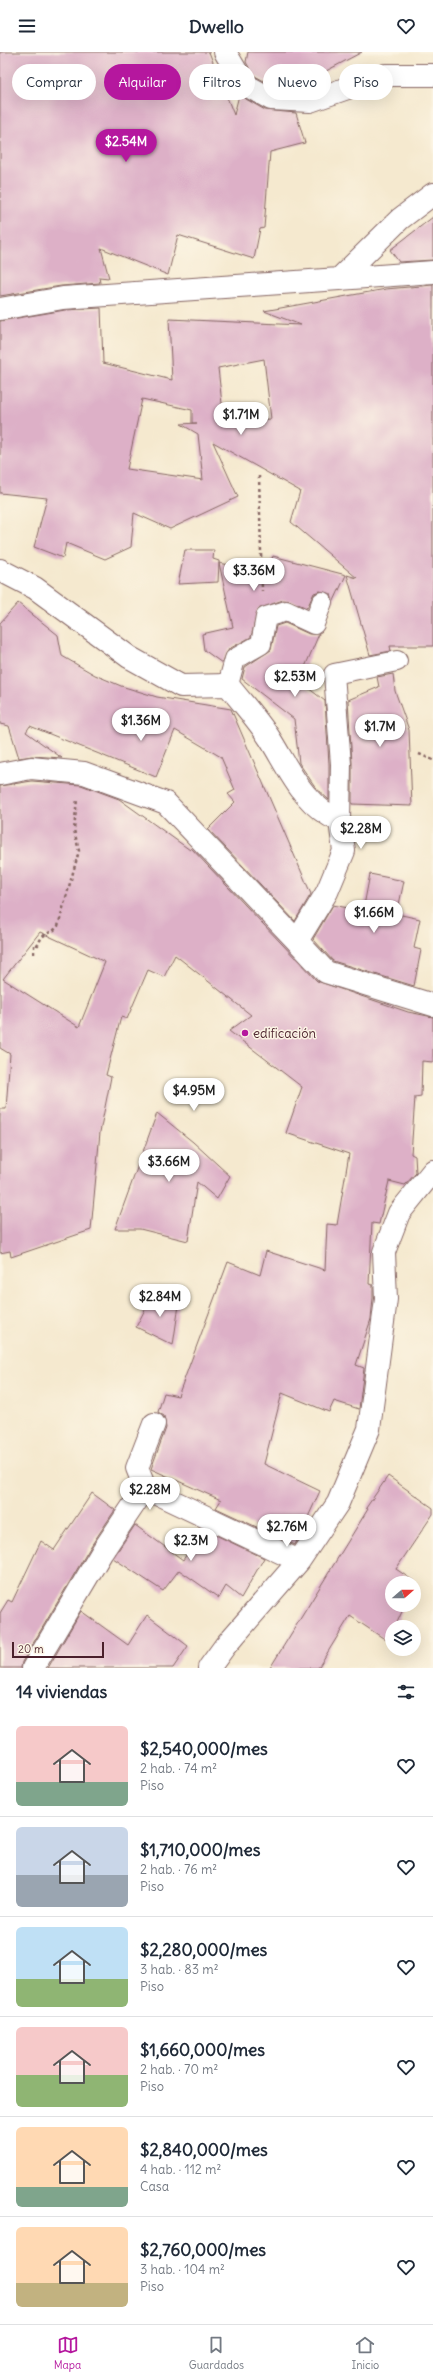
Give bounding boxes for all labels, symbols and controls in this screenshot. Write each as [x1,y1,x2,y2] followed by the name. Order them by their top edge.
[16,15,38,37] icon: menu
[189,15,244,38] text: Dwello
[395,15,417,37] icon: heart
[12,64,96,100] chip: Comprar
[104,64,181,100] chip: Alquilar
[189,64,255,100] chip: Filtros
[263,64,331,100] chip: Nuevo
[339,64,393,100] chip: Piso
[93,129,159,163] pin: $2.54M
[105,133,147,150] text: $2.54M
[208,402,274,436] pin: $1.71M
[223,406,259,423] text: $1.71M
[221,558,287,592] pin: $3.36M
[233,562,275,579] text: $3.36M
[262,664,328,698] pin: $2.53M
[274,668,316,685] text: $2.53M
[108,708,174,742] pin: $1.36M
[121,712,161,729] text: $1.36M
[352,714,408,748] pin: $1.7M
[364,718,396,735] text: $1.7M
[328,816,394,850] pin: $2.28M
[340,820,382,837] text: $2.28M
[341,900,407,934] pin: $1.66M
[354,904,394,921] text: $1.66M
[253,1025,316,1042] place label: edificación
[240,1028,250,1038] marker: edificación
[161,1078,227,1112] pin: $4.95M
[173,1082,215,1099] text: $4.95M
[136,1149,202,1183] pin: $3.66M
[148,1153,190,1170] text: $3.66M
[127,1284,193,1318] pin: $2.84M
[139,1288,181,1305] text: $2.84M
[117,1477,183,1511] pin: $2.28M
[129,1481,171,1498] text: $2.28M
[254,1514,320,1548] pin: $2.76M
[266,1518,308,1535] text: $2.76M
[163,1528,219,1562] pin: $2.3M
[174,1532,208,1549] text: $2.3M
[385,1576,421,1612] north arrow
[385,1576,421,1656] map controls
[385,1620,421,1656] button: layers
[12,1640,104,1659] scale bar
[18,1642,44,1656] text: 20 m
[16,1681,107,1703] text: 14 viviendas
[395,1681,417,1703] icon: filters
[140,1738,268,1760] text: $2,540,000/mes
[48,1742,96,1790] icon: home
[395,1755,417,1777] icon: heart
[140,1760,217,1777] text: 2 hab. · 74 m²
[140,1777,164,1794] text: Piso
[140,1839,260,1861] text: $1,710,000/mes
[48,1843,96,1891] icon: home
[395,1856,417,1878] icon: heart
[140,1861,217,1878] text: 2 hab. · 76 m²
[140,1878,164,1895] text: Piso
[140,1939,267,1961] text: $2,280,000/mes
[48,1943,96,1991] icon: home
[395,1956,417,1978] icon: heart
[140,1961,219,1978] text: 3 hab. · 83 m²
[140,1978,164,1995] text: Piso
[140,2039,265,2061] text: $1,660,000/mes
[48,2043,96,2091] icon: home
[395,2056,417,2078] icon: heart
[140,2061,218,2078] text: 2 hab. · 70 m²
[140,2078,164,2095] text: Piso
[140,2139,268,2161] text: $2,840,000/mes
[48,2143,96,2191] icon: home
[395,2156,417,2178] icon: heart
[140,2161,221,2178] text: 4 hab. · 112 m²
[140,2178,169,2195] text: Casa
[140,2239,266,2261] text: $2,760,000/mes
[48,2243,96,2291] icon: home
[395,2256,417,2278] icon: heart
[140,2261,225,2278] text: 3 hab. · 104 m²
[140,2278,164,2295] text: Piso
[54,2334,81,2372] tab: Mapa
[189,2334,244,2372] tab: Guardados
[352,2334,379,2372] tab: Inicio

